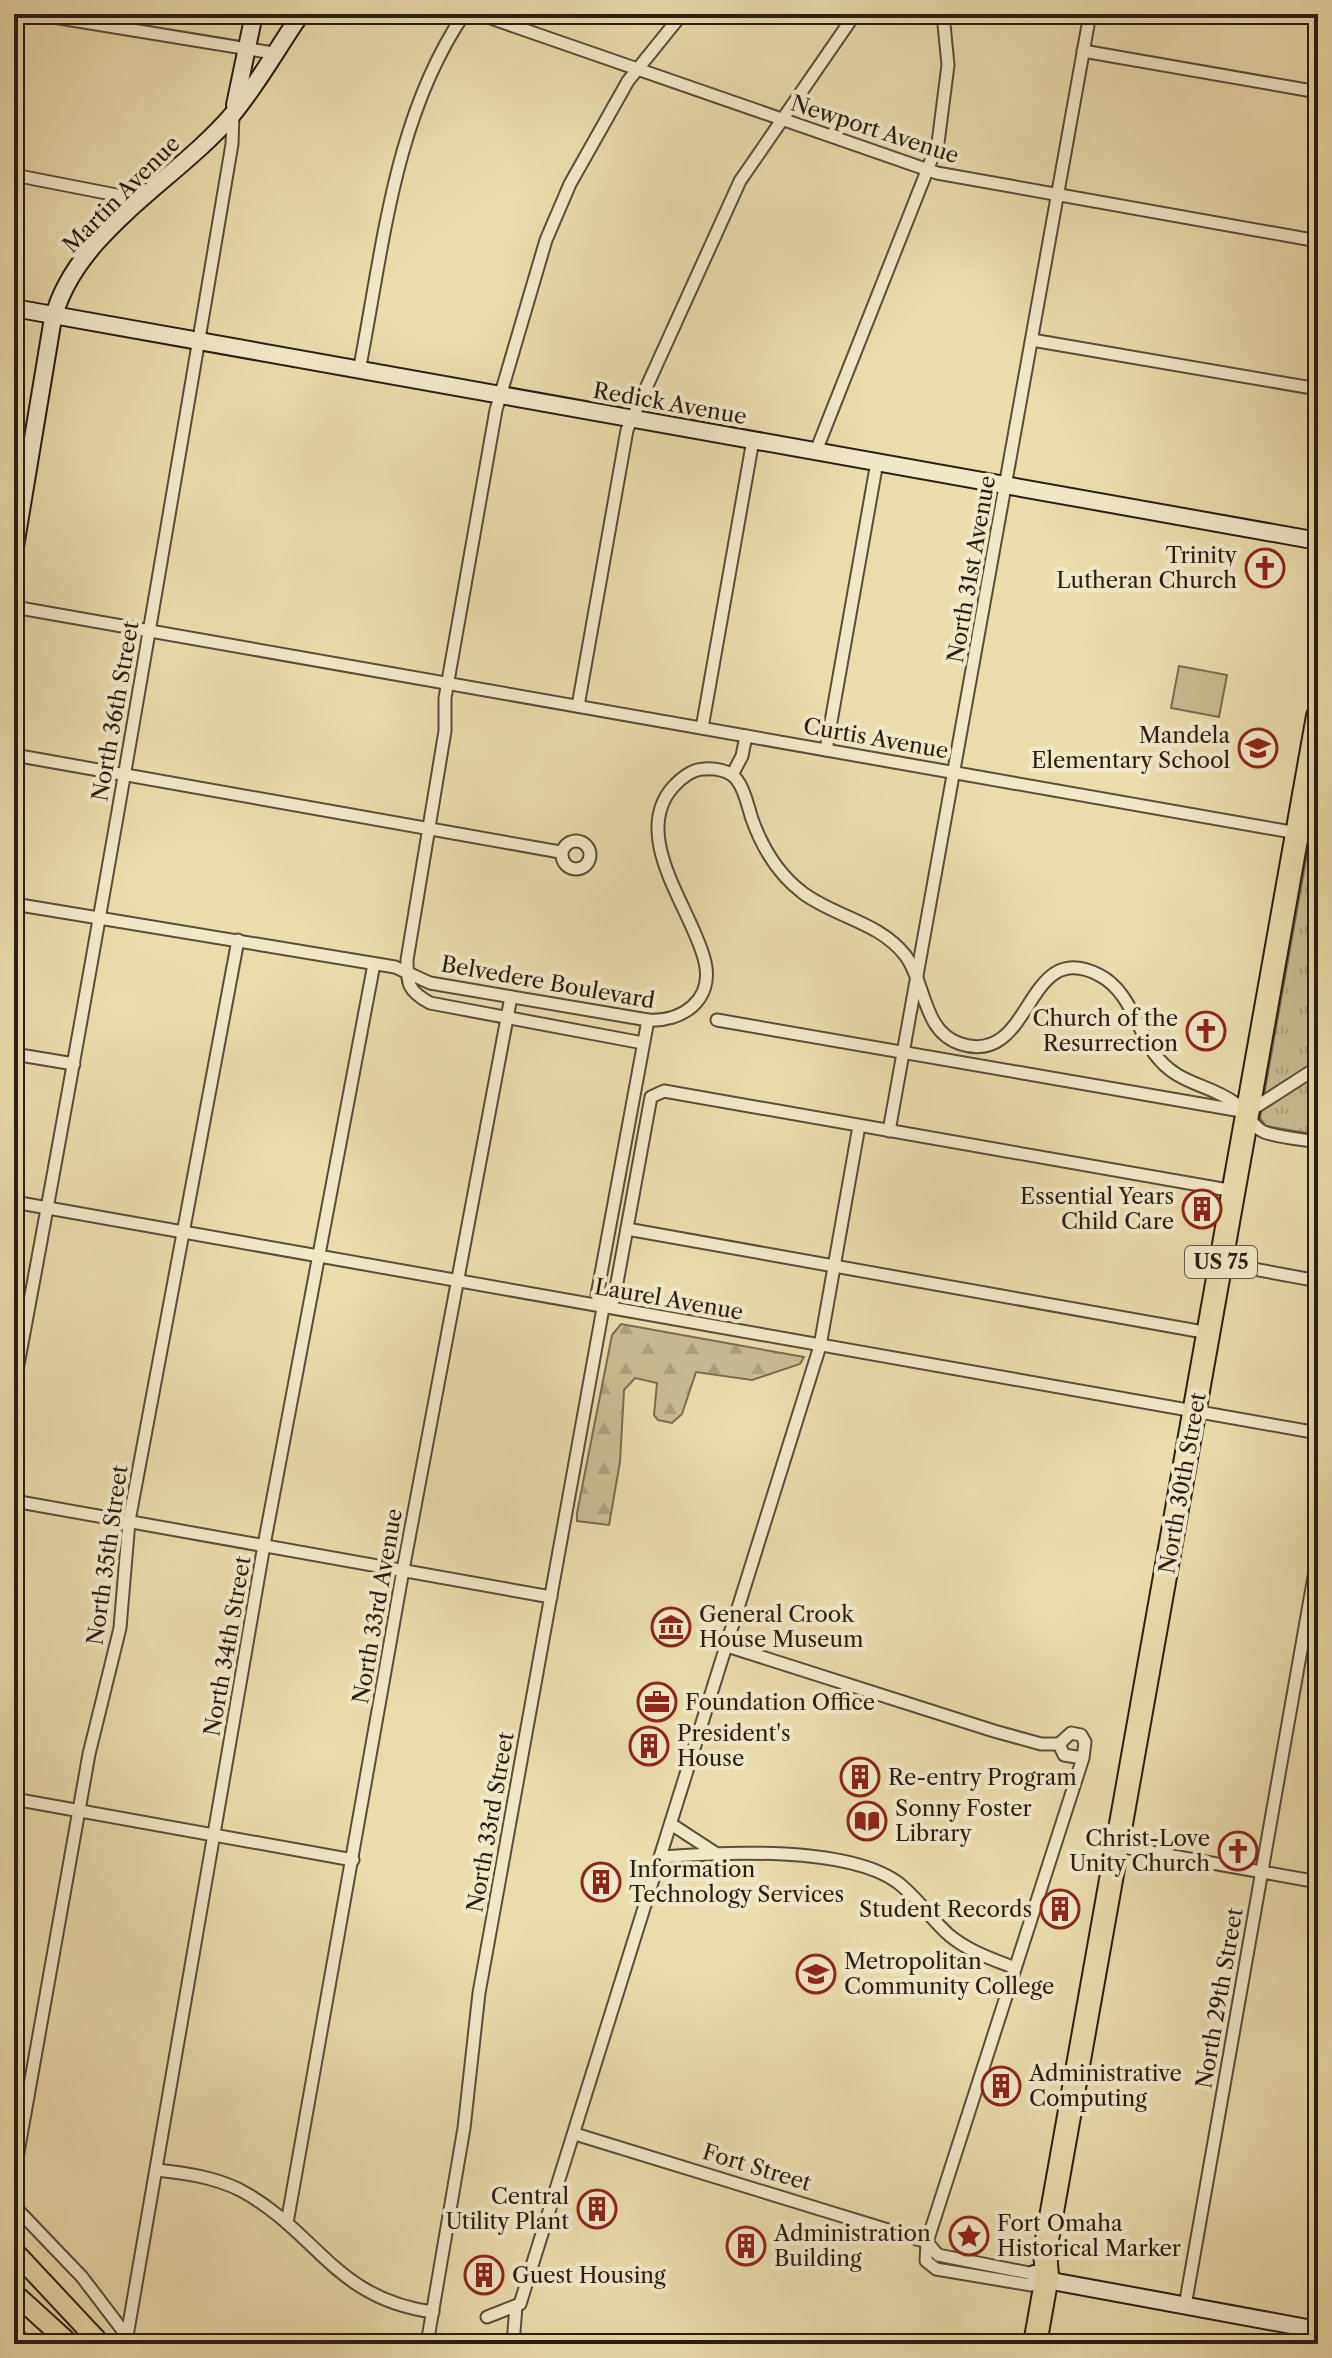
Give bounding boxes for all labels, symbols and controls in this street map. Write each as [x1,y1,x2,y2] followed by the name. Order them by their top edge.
[787,90,962,169] street label: Newport Avenue
[57,130,185,258] street label: Martin Avenue
[591,377,749,430] street label: Redick Avenue
[942,473,1001,665] street label: North 31st Avenue
[1056,542,1238,594] place label: Trinity Lutheran Church
[1244,547,1286,589] church icon: Trinity Lutheran Church
[86,619,145,803] street label: North 36th Street
[801,712,951,765] street label: Curtis Avenue
[1031,722,1230,774] place label: Mandela Elementary School
[1237,727,1279,769] school or university icon: Mandela Elementary School
[439,950,657,1015] street label: Belvedere Boulevard
[1033,1005,1178,1057] place label: Church of the Resurrection
[1185,1010,1227,1052] church icon: Church of the Resurrection
[1020,1183,1174,1235] place label: Essential Years Child Care
[1181,1188,1223,1230] building icon: Essential Years Child Care
[1185,1246,1257,1278] road number: US 75
[592,1273,745,1326] street label: Laurel Avenue
[1153,1390,1212,1576] street label: North 30th Street
[81,1463,134,1647] street label: North 35th Street
[347,1506,408,1706] street label: North 33rd Avenue
[198,1554,257,1738] street label: North 34th Street
[699,1601,864,1653] place label: General Crook House Museum
[650,1606,692,1648] museum icon: General Crook House Museum
[636,1681,678,1723] office icon: Foundation Office
[685,1689,875,1716] place label: Foundation Office
[677,1720,791,1772] place label: President's House
[628,1725,670,1767] building icon: President's House
[461,1730,520,1914] street label: North 33rd Street
[839,1756,881,1798] building icon: Re-entry Program
[888,1764,1077,1791] place label: Re-entry Program
[895,1795,1032,1847] place label: Sonny Foster Library
[846,1800,888,1842] library icon: Sonny Foster Library
[1069,1825,1210,1877] place label: Christ-Love Unity Church
[1217,1830,1259,1872] church icon: Christ-Love Unity Church
[629,1856,844,1908] place label: Information Technology Services
[580,1861,622,1903] building icon: Information Technology Services
[1039,1888,1081,1930] building icon: Student Records
[859,1896,1032,1923] place label: Student Records
[1190,1905,1249,2091] street label: North 29th Street
[844,1948,1054,2000] place label: Metropolitan Community College
[795,1953,837,1995] school or university icon: Metropolitan Community College
[1028,2060,1182,2112] place label: Administrative Computing
[980,2065,1022,2107] building icon: Administrative Computing
[699,2138,815,2197] street label: Fort Street
[445,2183,569,2235] place label: Central Utility Plant
[576,2188,618,2230] building icon: Central Utility Plant
[997,2210,1181,2262] place label: Fort Omaha Historical Marker
[948,2215,990,2257] place icon: Fort Omaha Historical Marker
[773,2220,931,2272] place label: Administration Building
[725,2225,767,2267] building icon: Administration Building
[463,2254,505,2296] building icon: Guest Housing
[512,2262,666,2289] place label: Guest Housing

